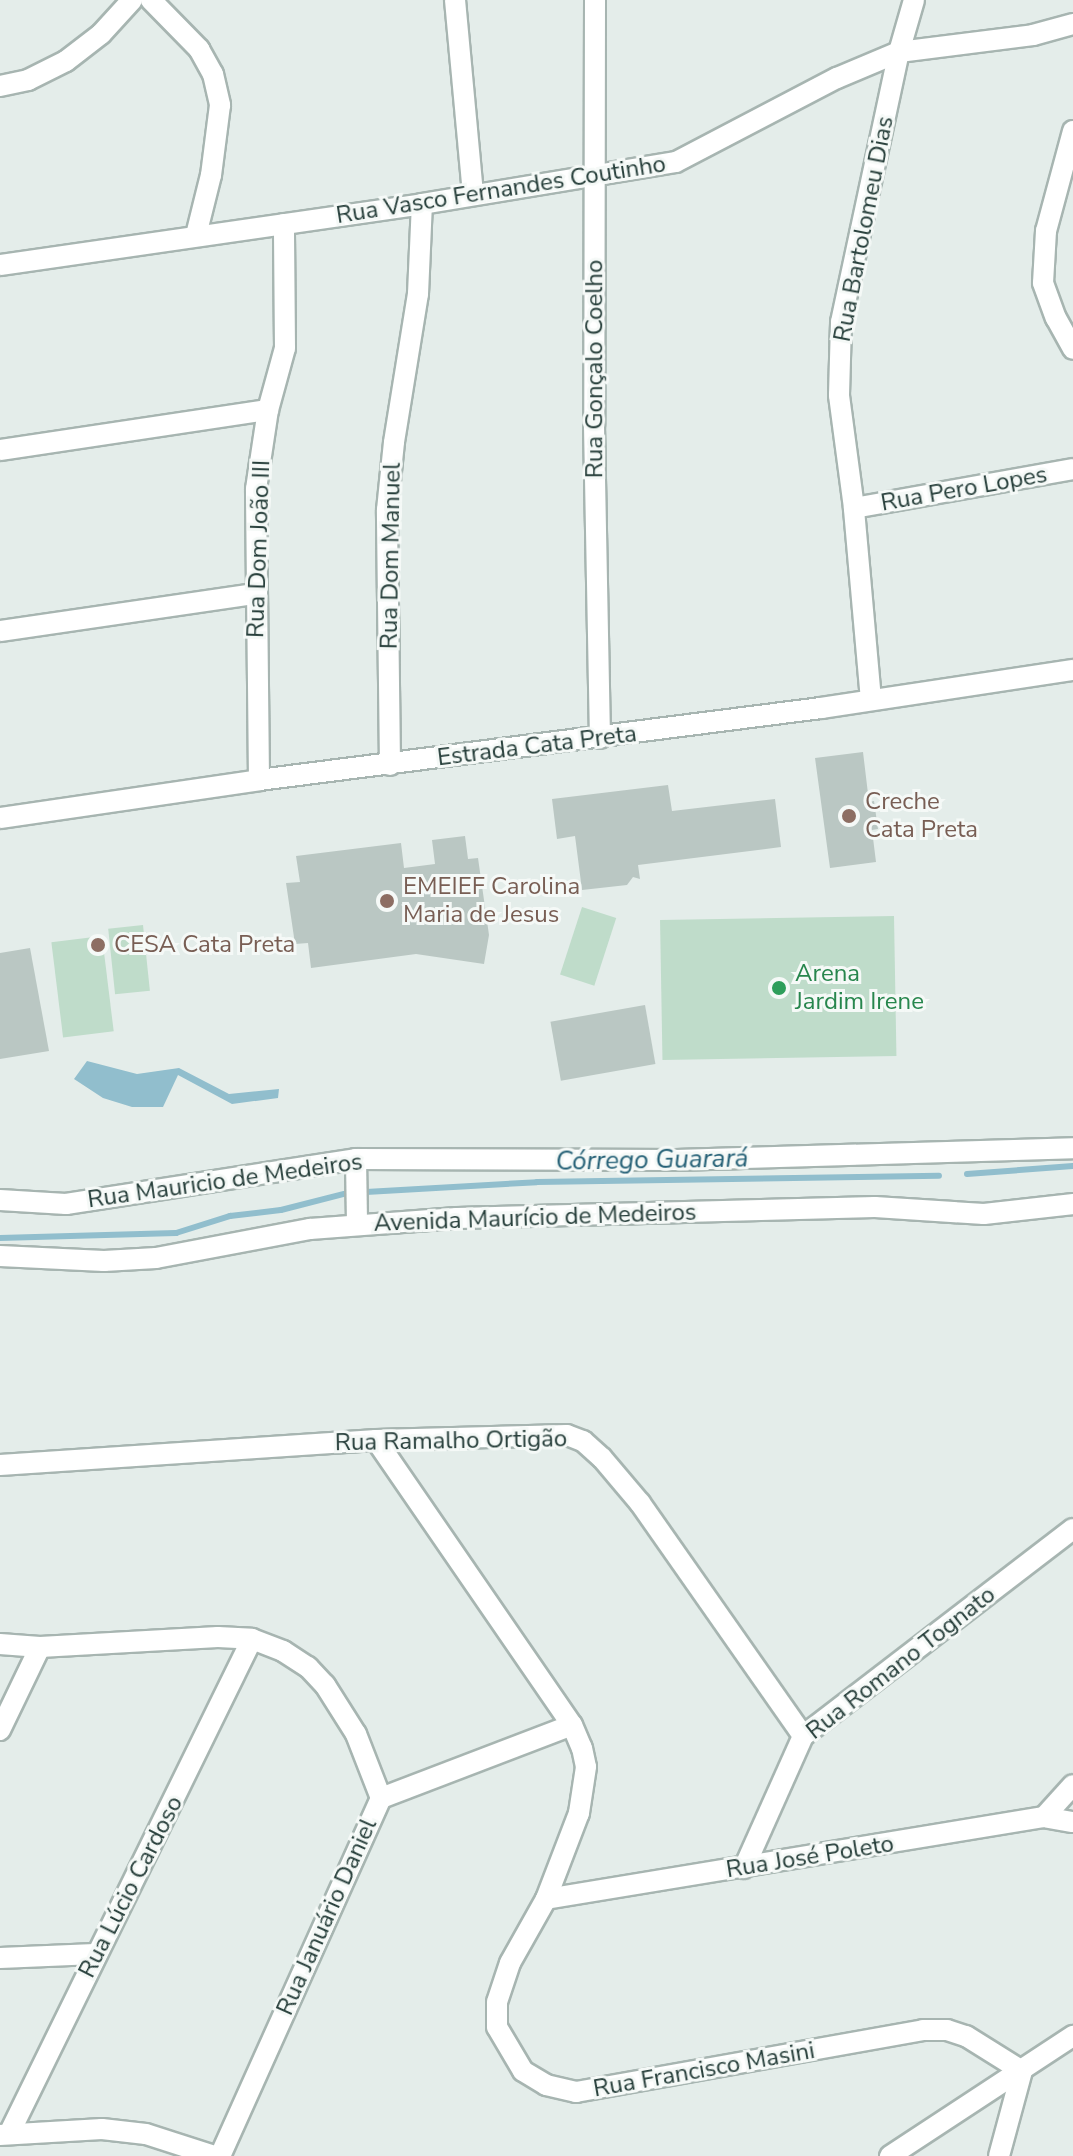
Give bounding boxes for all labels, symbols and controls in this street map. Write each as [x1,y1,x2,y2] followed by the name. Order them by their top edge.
[828,114,900,344] street label: Rua Bartolomeu Dias
[334,150,668,230] street label: Rua Vasco Fernandes Coutinho
[581,260,609,478] street label: Rua Gonçalo Coelho
[242,460,276,638] street label: Rua Dom João III
[879,460,1049,518] street label: Rua Pero Lopes
[375,463,407,649] street label: Rua Dom Manuel
[436,719,638,773] street label: Estrada Cata Preta
[865,788,978,844] place label: Creche Cata Preta
[840,807,858,825] marker: Creche Cata Preta
[403,873,580,929] place label: EMEIEF Carolina Maria de Jesus
[378,892,396,910] marker: EMEIEF Carolina Maria de Jesus
[114,931,295,959] place label: CESA Cata Preta
[89,936,107,954] marker: CESA Cata Preta
[795,960,924,1016] place label: Arena Jardim Irene
[770,979,788,997] marker: Arena Jardim Irene
[555,1143,749,1177] water label: Córrego Guarará
[86,1147,364,1215] street label: Rua Mauricio de Medeiros
[373,1198,697,1238] street label: Avenida Maurício de Medeiros
[335,1425,567,1457] street label: Rua Ramalho Ortigão
[801,1580,1001,1746] street label: Rua Romano Tognato
[73,1791,189,1983] street label: Rua Lúcio Cardoso
[271,1814,383,2020] street label: Rua Januário Daniel
[724,1830,896,1884] street label: Rua José Poleto
[591,2036,817,2104] street label: Rua Francisco Masini

